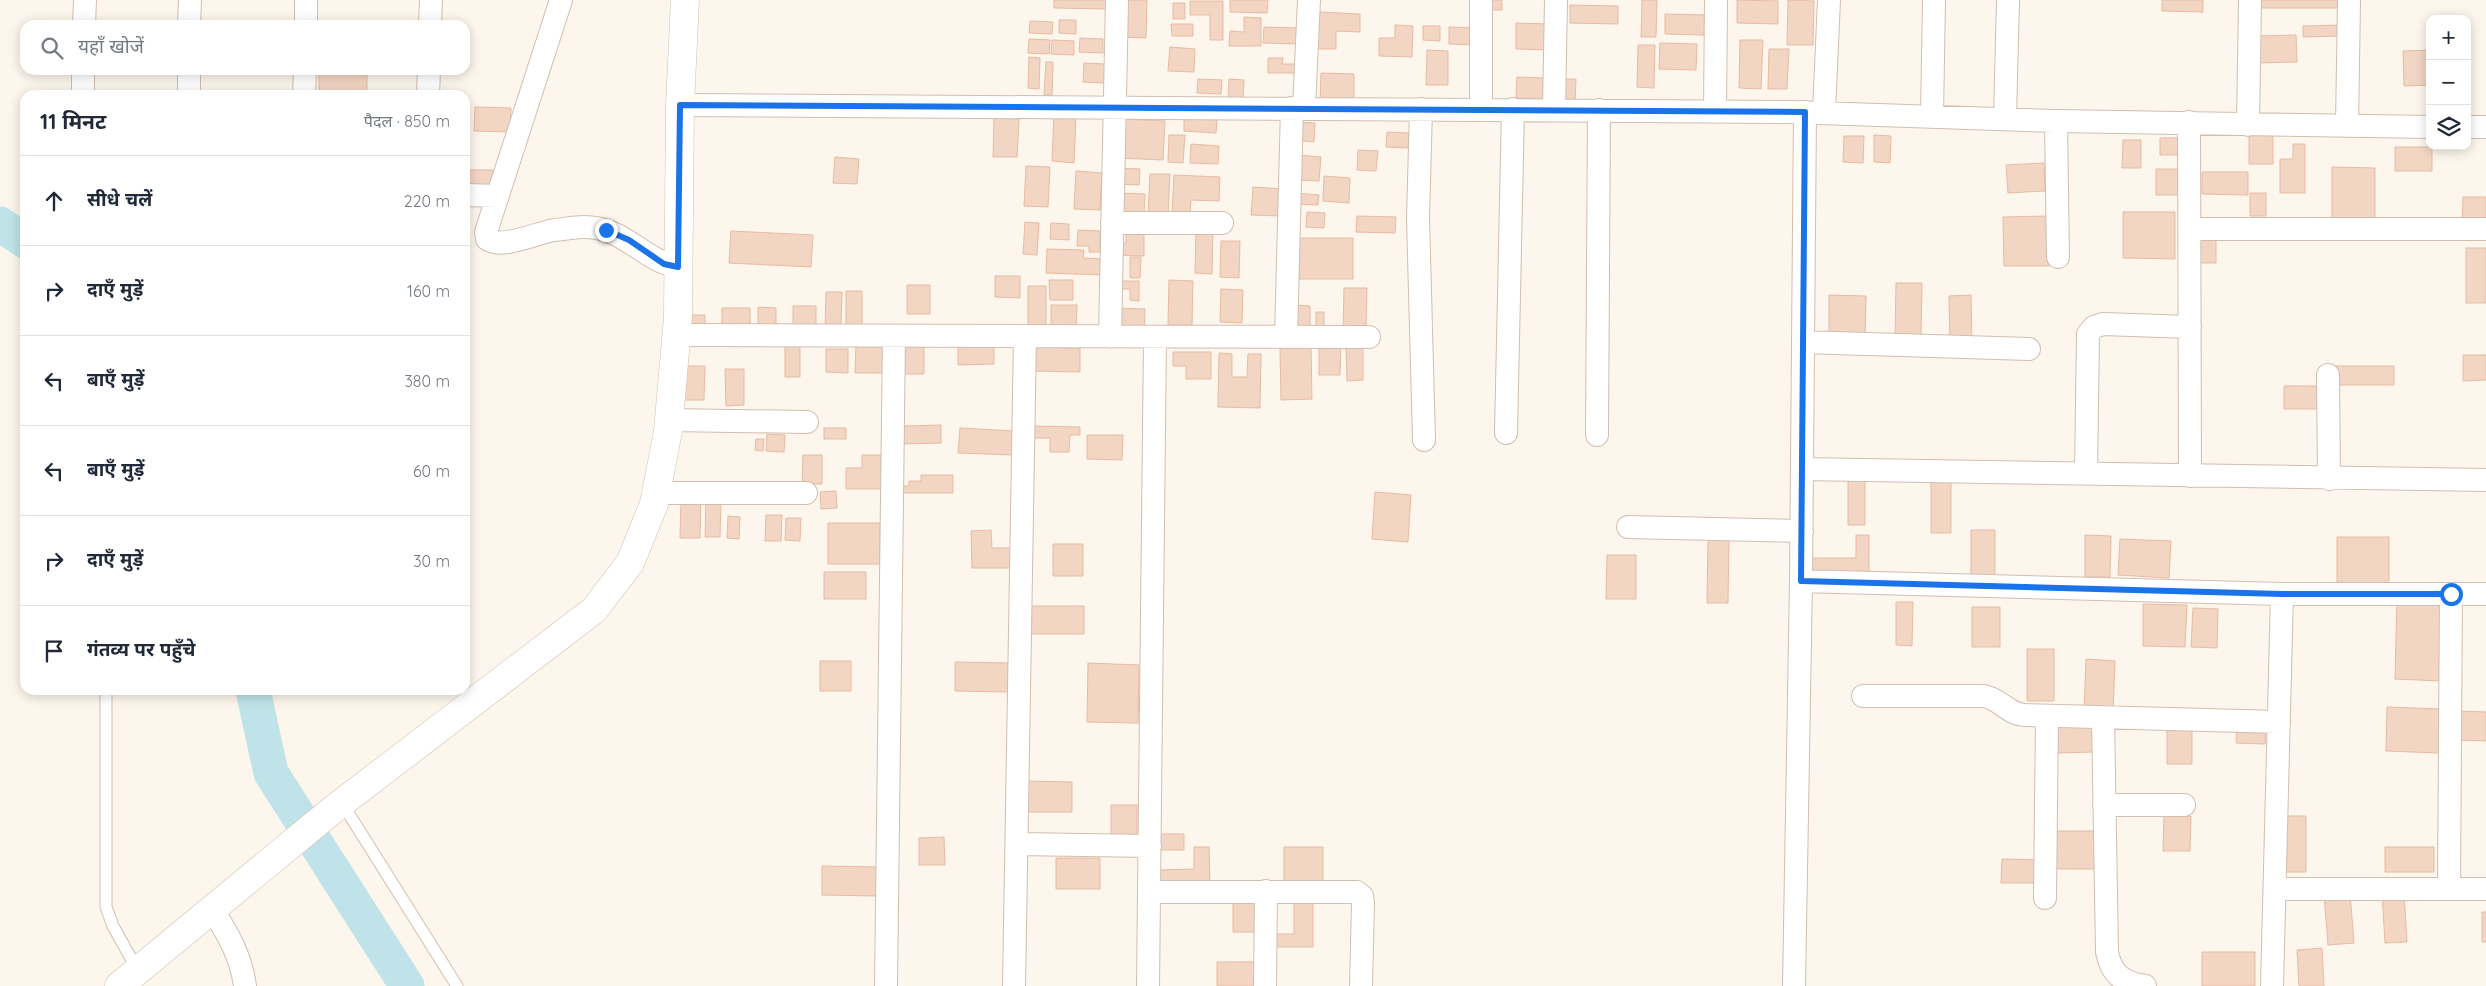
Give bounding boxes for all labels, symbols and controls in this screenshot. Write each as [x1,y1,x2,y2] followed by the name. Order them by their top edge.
[2426,15,2471,150] map controls
[2426,15,2471,60] button: +
[20,20,470,75] search box
[38,34,66,62] icon: search
[78,34,144,58] text: यहाँ खोजें
[2426,60,2471,105] button: −
[2426,105,2471,150] button: layers
[40,108,106,134] text: 11 मिनट
[364,111,450,131] text: पैदल · 850 m
[40,187,68,215] icon: ahead
[87,187,152,211] text: सीधे चलें
[404,191,450,211] text: 220 m
[595,219,618,242] route end
[40,277,68,305] icon: right
[87,277,143,301] text: दाएँ मुड़ें
[407,281,450,301] text: 160 m
[40,367,68,395] icon: left
[87,367,144,391] text: बाएँ मुड़ें
[404,371,450,391] text: 380 m
[40,457,68,485] icon: left
[87,457,144,481] text: बाएँ मुड़ें
[413,461,450,481] text: 60 m
[40,547,68,575] icon: right
[87,547,143,571] text: दाएँ मुड़ें
[413,551,450,571] text: 30 m
[2440,583,2463,606] route start
[40,637,68,665] icon: arrive
[87,637,195,661] text: गंतव्य पर पहुँचे

